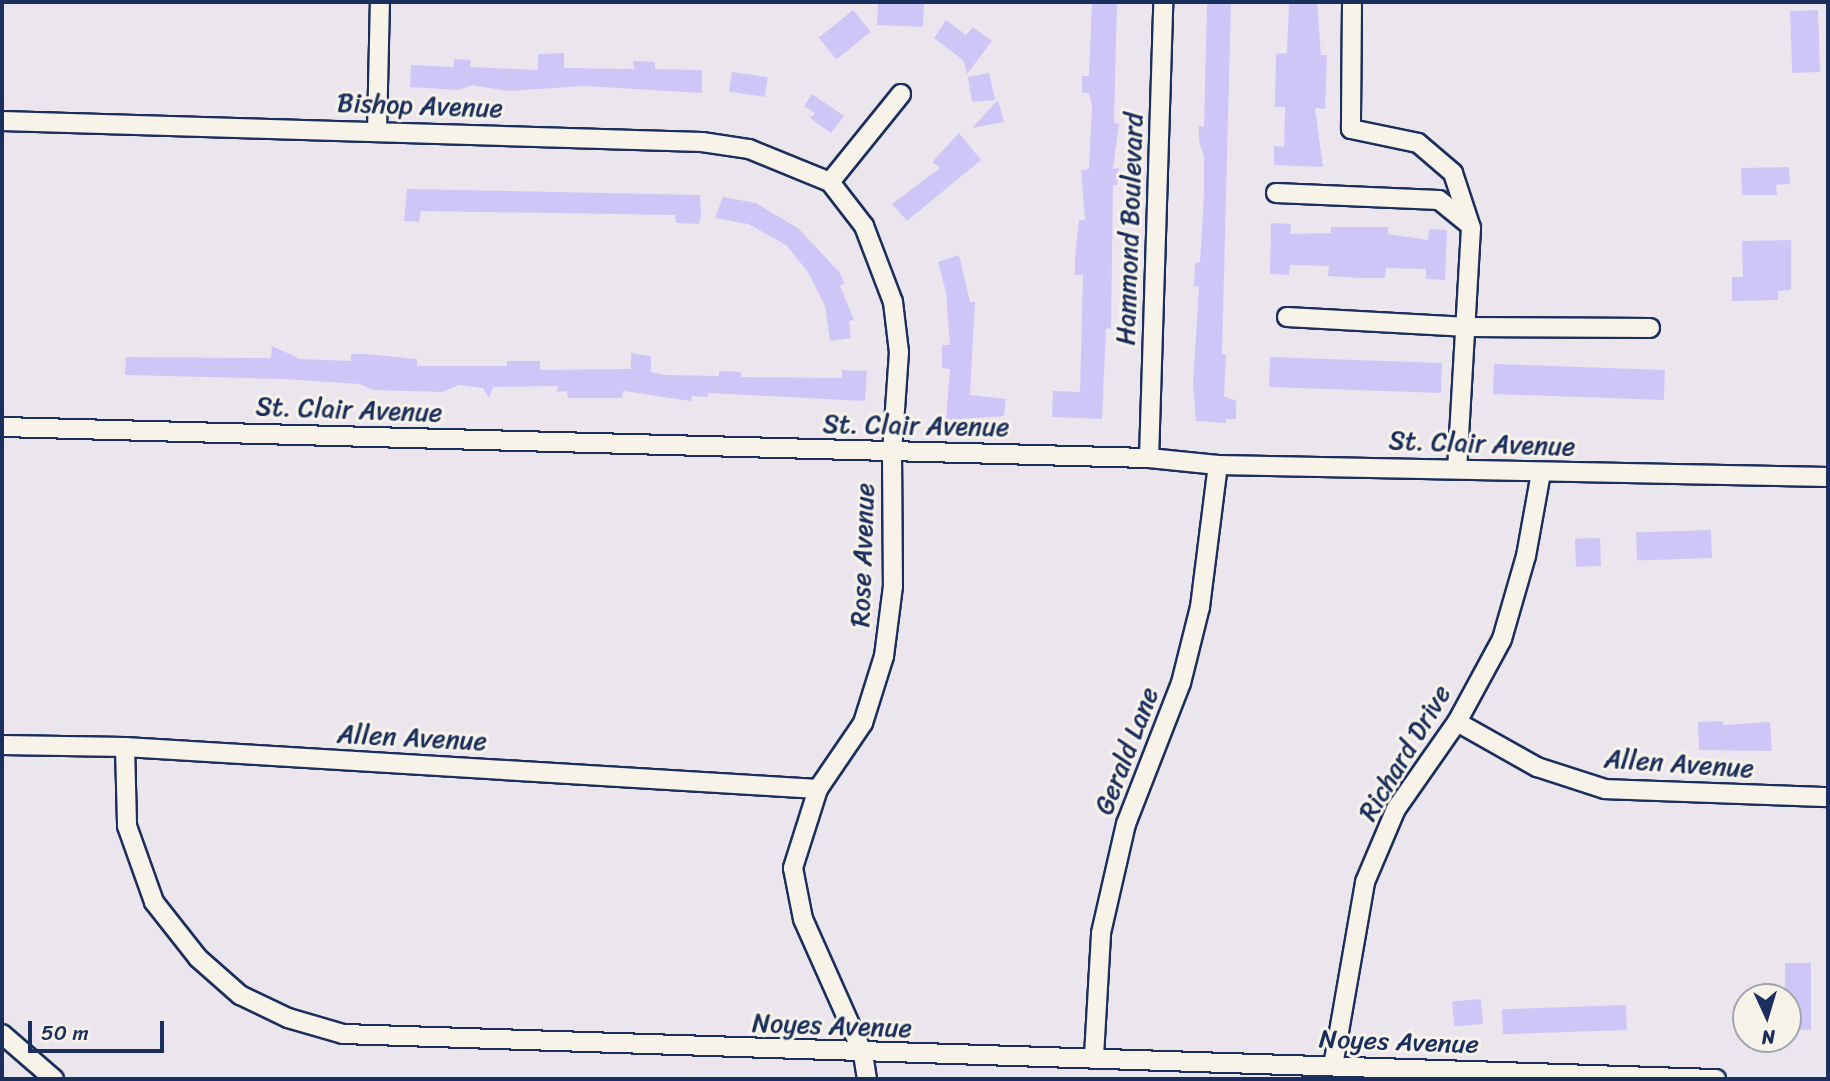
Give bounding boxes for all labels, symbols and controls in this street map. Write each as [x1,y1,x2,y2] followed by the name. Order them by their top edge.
[337,88,503,124] street label: Bishop Avenue
[1110,112,1150,346] street label: Hammond Boulevard
[255,391,443,429] street label: St. Clair Avenue
[822,409,1010,443] street label: St. Clair Avenue
[1388,425,1576,463] street label: St. Clair Avenue
[845,482,881,628] street label: Rose Avenue
[1352,680,1458,826] street label: Richard Drive
[1088,683,1166,819] street label: Gerald Lane
[337,719,487,757] street label: Allen Avenue
[1604,743,1754,785] street label: Allen Avenue
[1732,983,1802,1053] north arrow
[32,1007,168,1052] scale bar
[752,1008,912,1044] street label: Noyes Avenue
[41,1014,89,1052] text: 50 m
[1761,1021,1776,1054] text: N
[1319,1024,1479,1060] street label: Noyes Avenue

